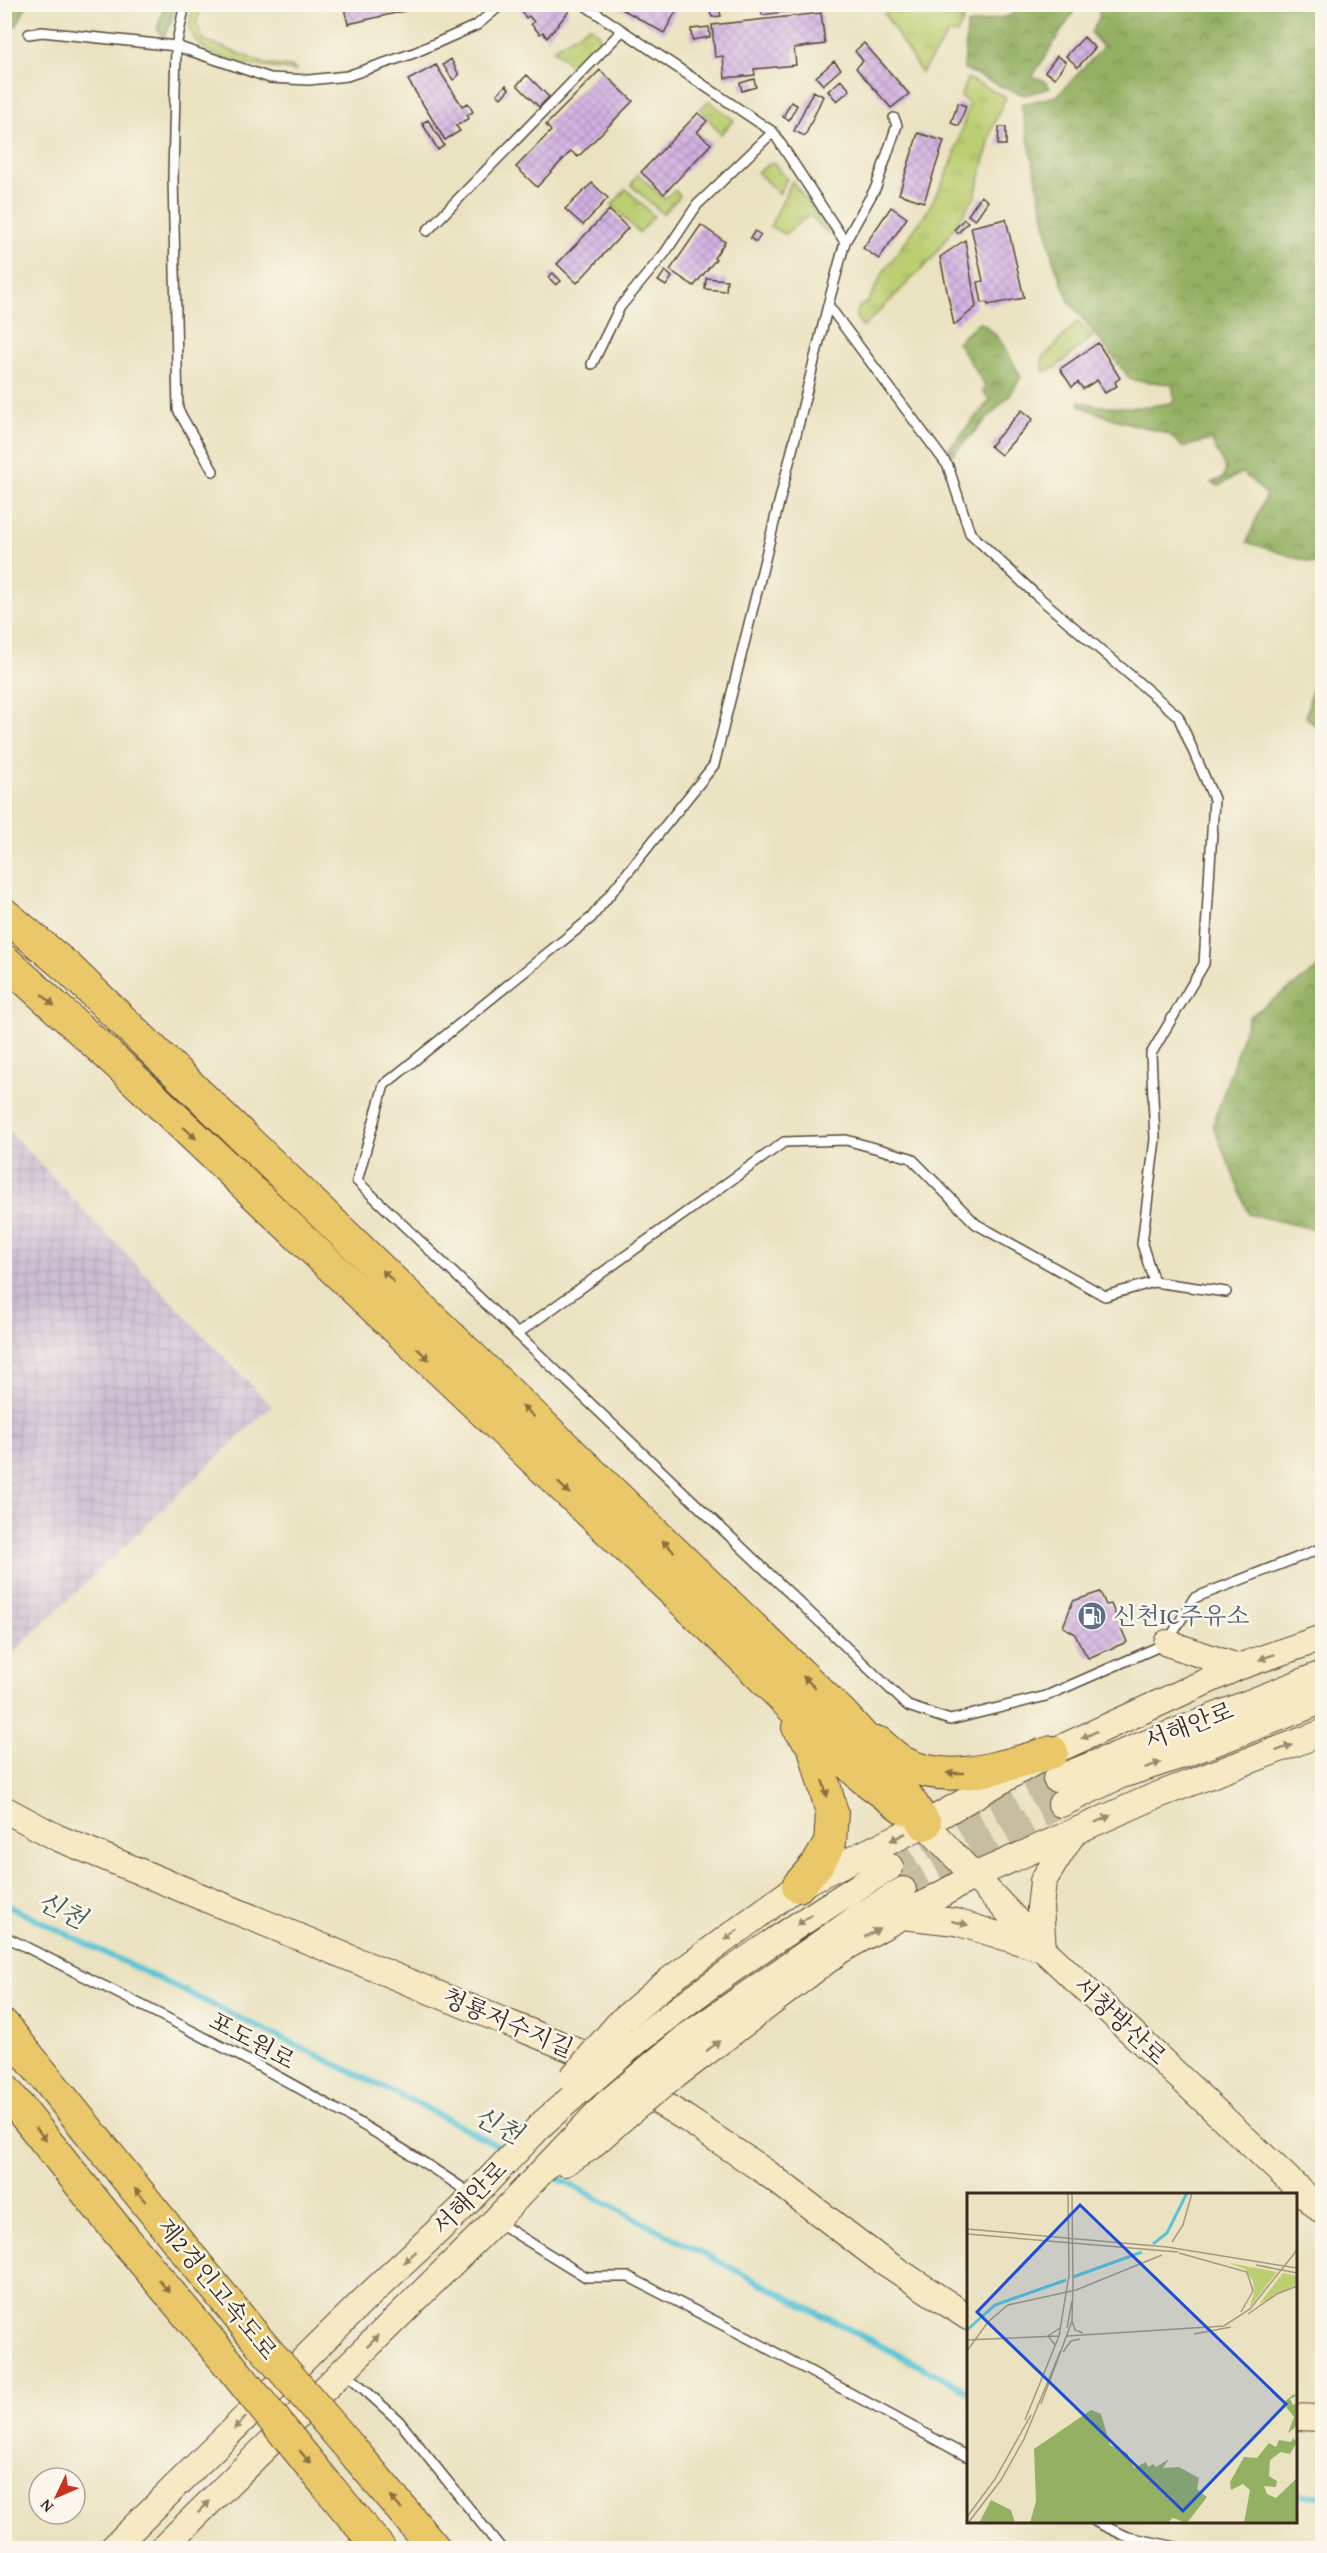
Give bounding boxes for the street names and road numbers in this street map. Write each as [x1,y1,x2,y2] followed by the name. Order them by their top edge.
[1139,1693,1238,1758] street label: 서해안로
[1066,1968,1175,2073] street label: 서창방산로
[437,1979,579,2066] street label: 청룡저수지길
[203,2003,301,2078] street label: 포도원로
[424,2152,515,2243] street label: 서해안로
[149,2210,286,2367] street label: 제2경인고속도로

